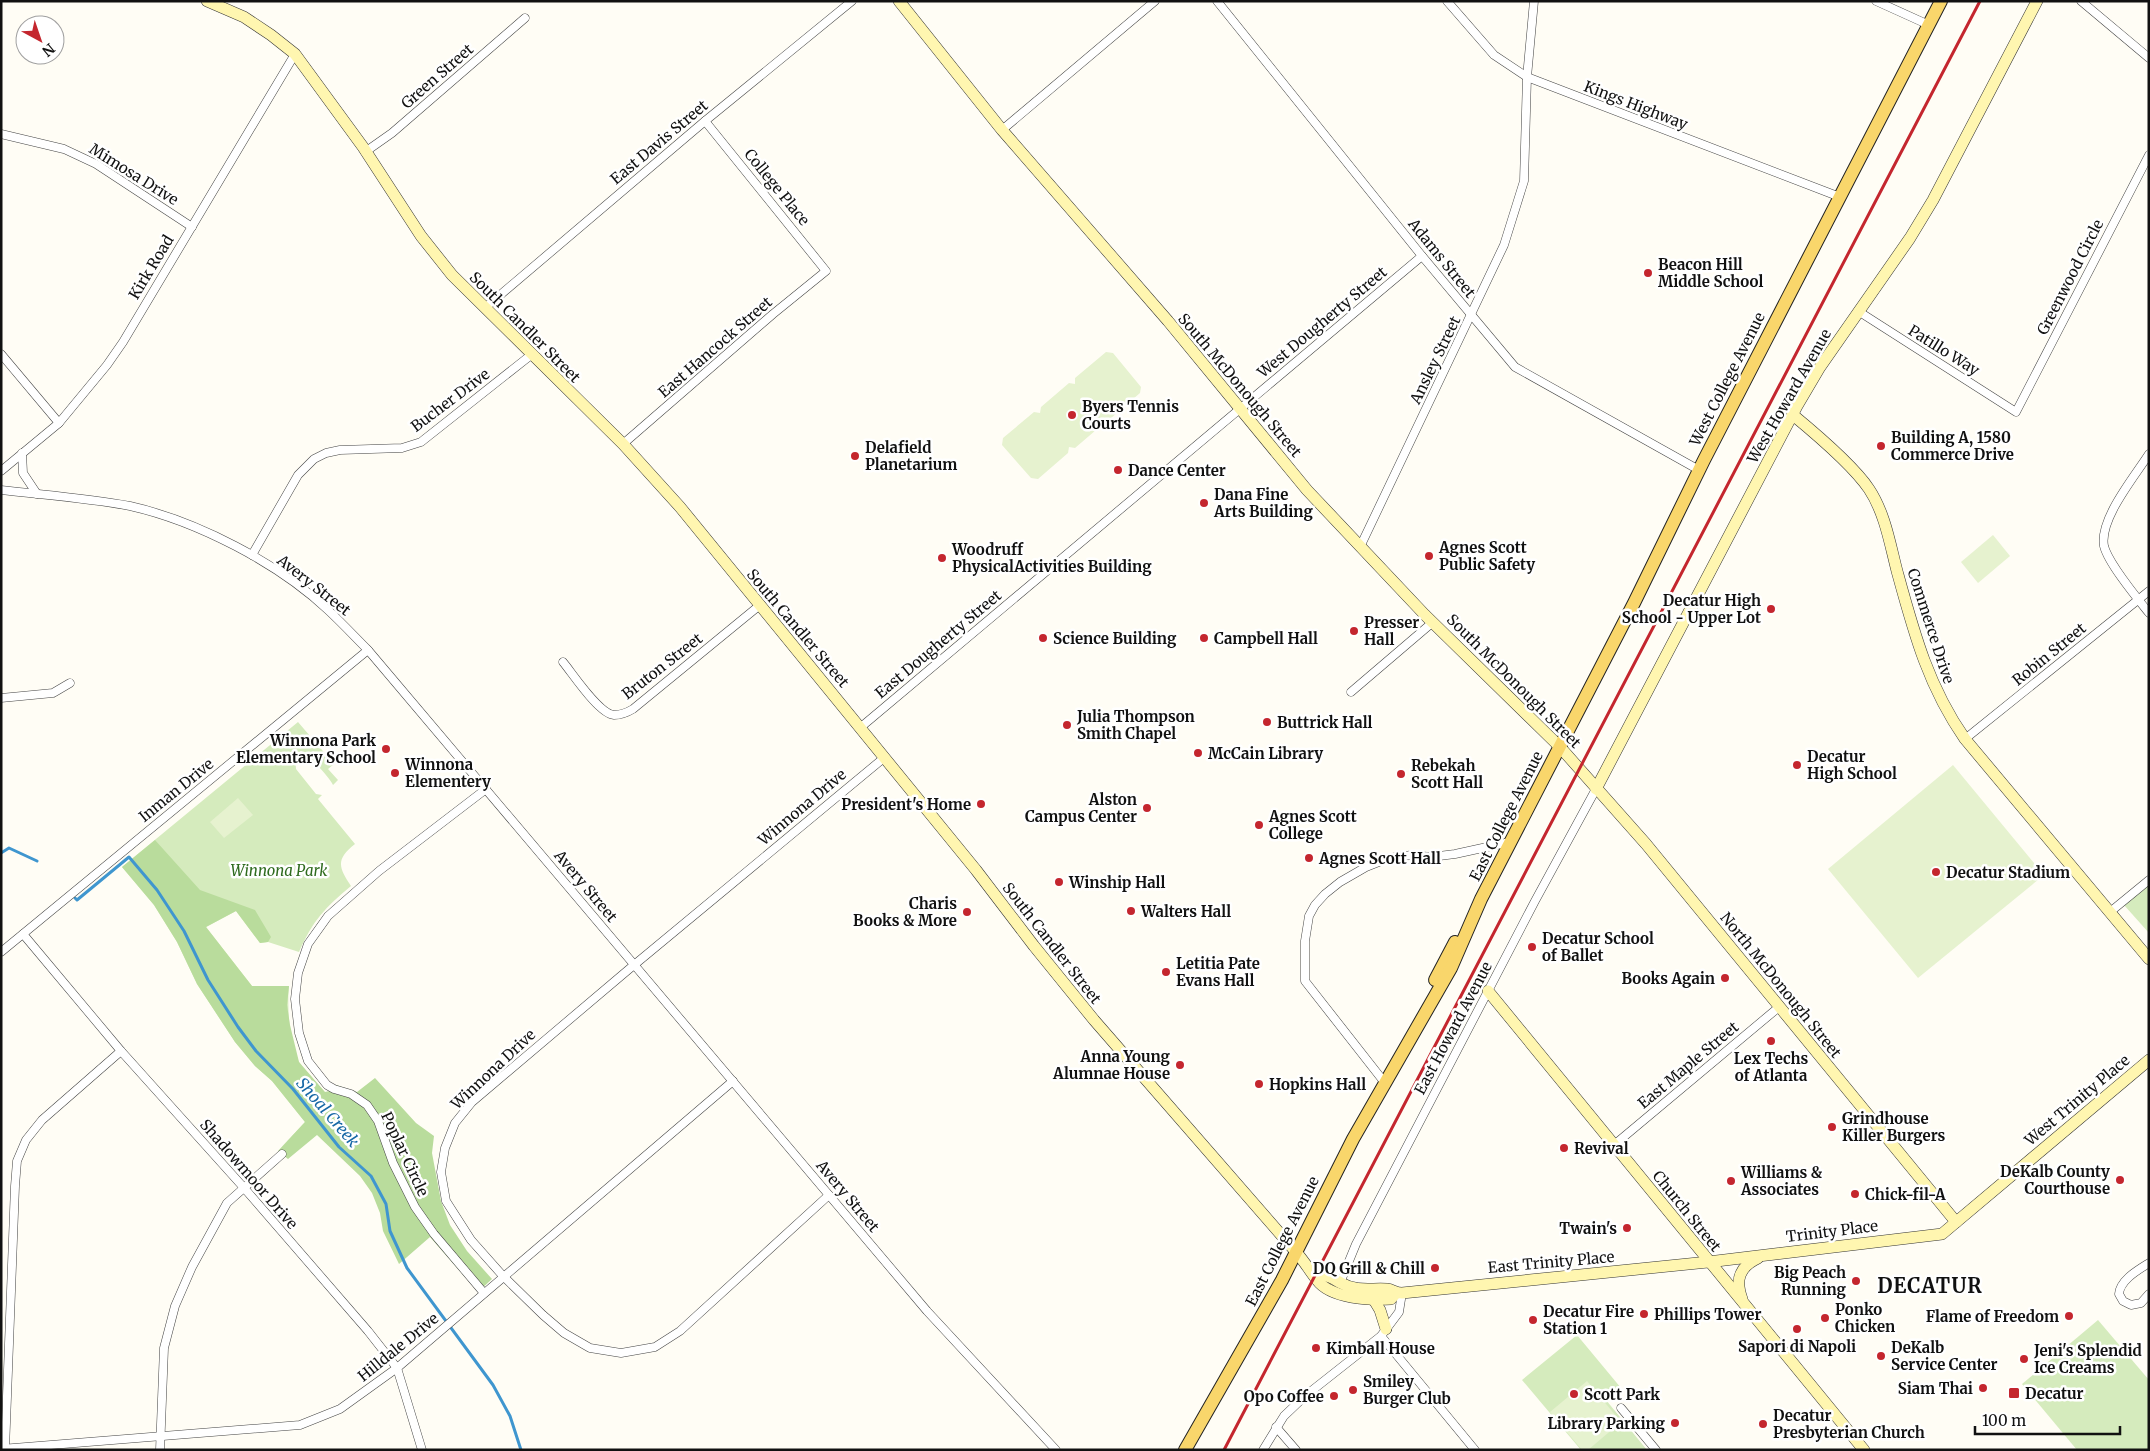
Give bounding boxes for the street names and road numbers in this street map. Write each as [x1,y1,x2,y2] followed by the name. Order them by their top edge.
[397,39,477,112] street label: Green Street
[1581,76,1691,134] street label: Kings Highway
[606,96,712,188] street label: East Davis Street
[86,139,182,209] street label: Mimosa Drive
[740,145,814,229] street label: College Place
[1404,214,1480,302] street label: Adams Street
[2033,216,2107,338] street label: Greenwood Circle
[124,231,178,303] street label: Kirk Road
[1253,262,1391,382] street label: West Dougherty Street
[466,268,584,386] street label: South Candler Street
[654,292,776,402] street label: East Hancock Street
[1174,309,1306,461] street label: South McDonough Street
[1685,309,1769,450] street label: West College Avenue
[1405,313,1465,408] street label: Ansley Street
[1905,321,1983,380] street label: Patillo Way
[1742,325,1835,467] street label: West Howard Avenue
[407,364,493,436] street label: Bucher Drive
[273,550,355,620] street label: Avery Street
[743,565,853,691] street label: South Candler Street
[1903,566,1959,686] street label: Commerce Drive
[871,586,1005,702] street label: East Dougherty Street
[1443,610,1585,752] street label: South McDonough Street
[2008,618,2090,689] street label: Robin Street
[618,629,706,703] street label: Bruton Street
[1465,748,1547,884] street label: East College Avenue
[135,754,217,826] street label: Inman Drive
[753,765,850,850] street label: Winnona Drive
[550,845,622,926] street label: Avery Street
[999,878,1105,1008] street label: South Candler Street
[1716,908,1846,1062] street label: North McDonough Street
[1410,958,1496,1098] street label: East Howard Avenue
[1634,1017,1742,1113] street label: East Maple Street
[446,1025,539,1114] street label: Winnona Drive
[2020,1050,2134,1150] street label: West Trinity Place
[377,1109,433,1199] street label: Poplar Circle
[196,1115,302,1233] street label: Shadowmoor Drive
[812,1155,884,1236] street label: Avery Street
[1649,1167,1726,1255] street label: Church Street
[1241,1173,1323,1309] street label: East College Avenue
[1785,1216,1879,1246] street label: Trinity Place
[1487,1247,1615,1277] street label: East Trinity Place
[354,1309,442,1385] street label: Hilldale Drive

